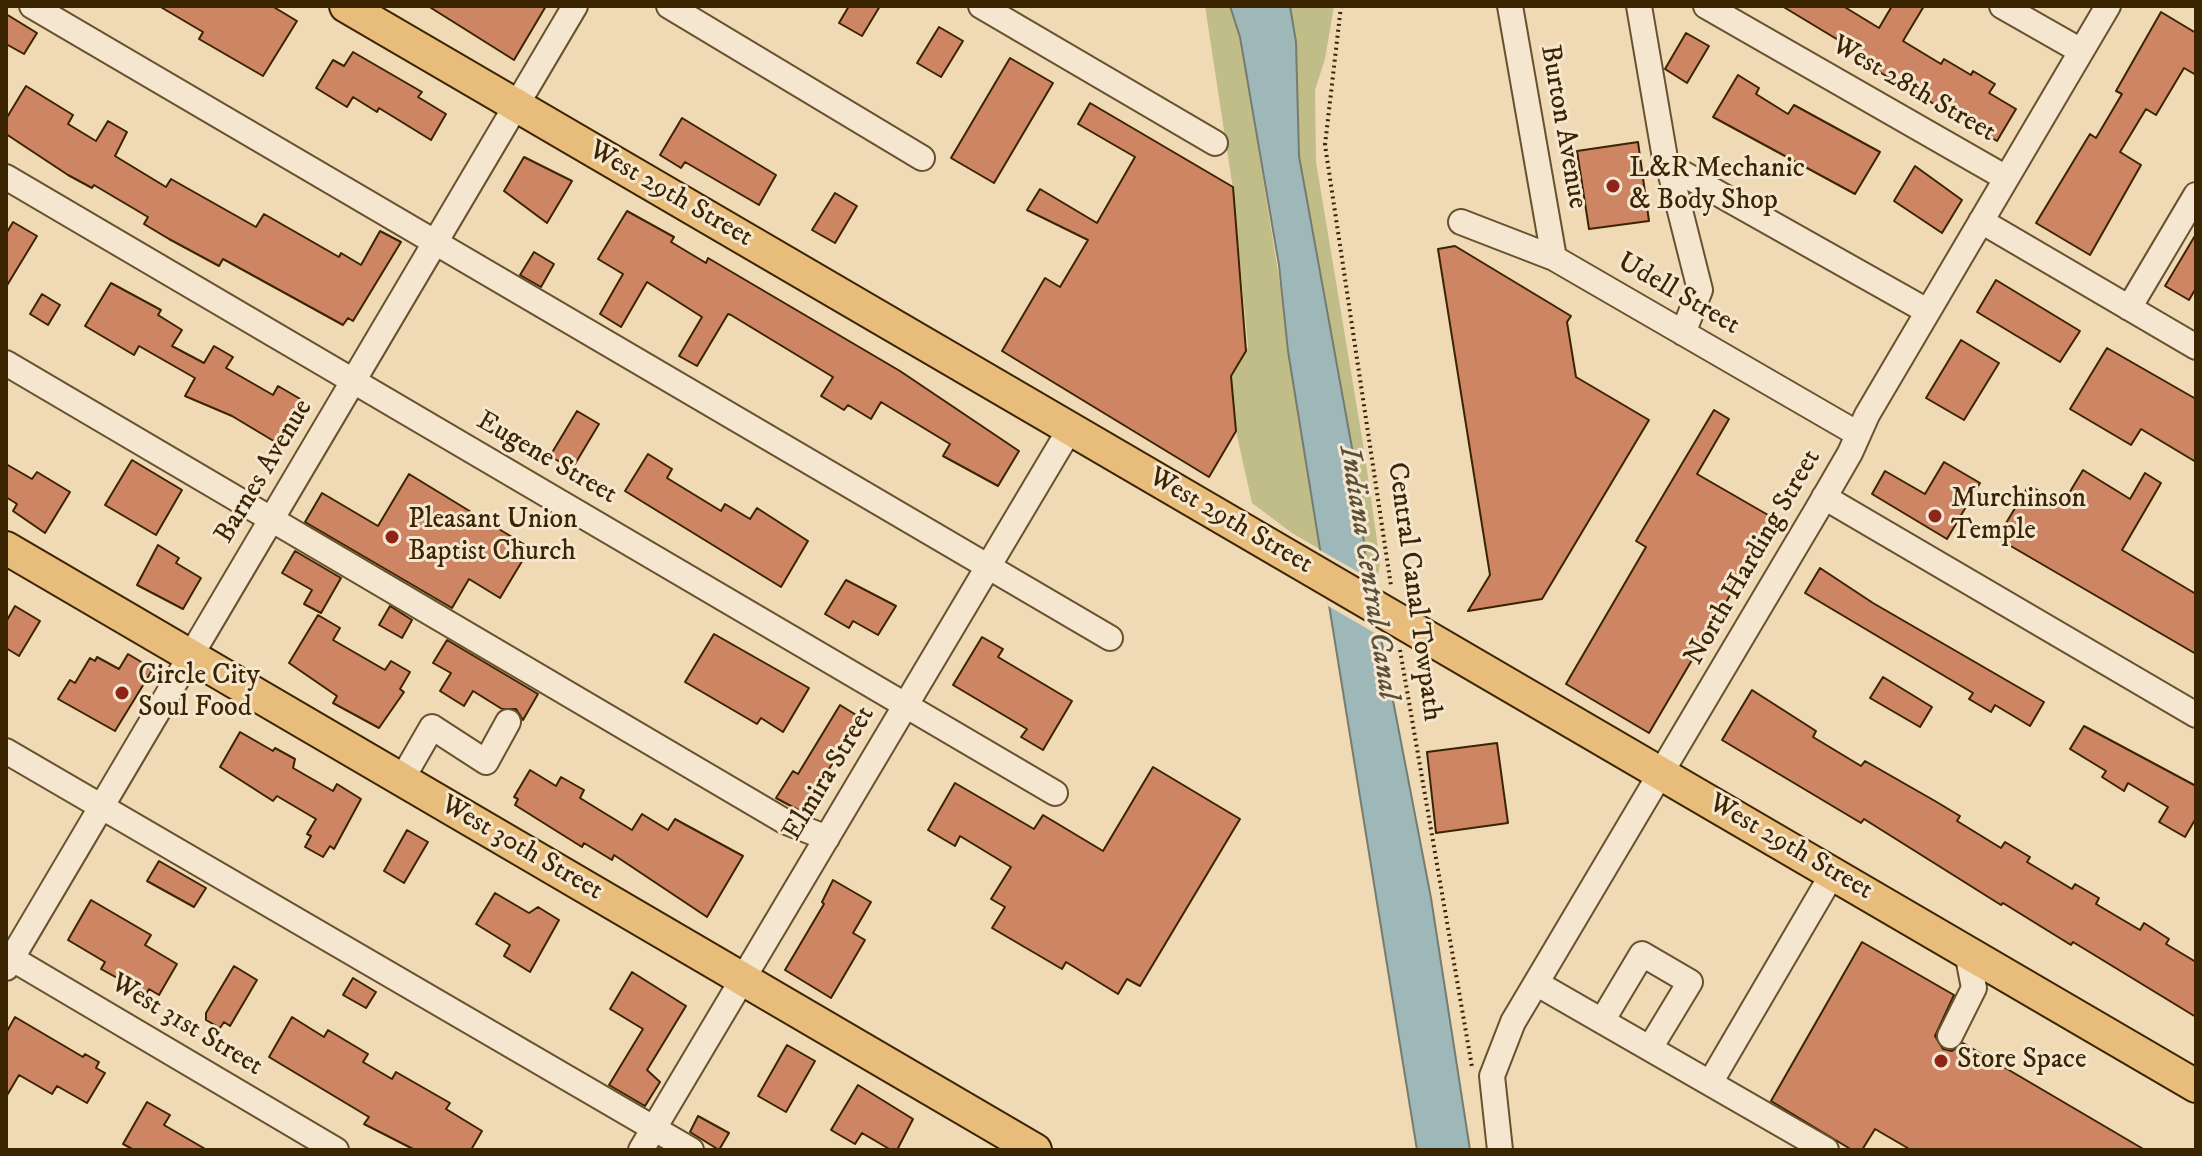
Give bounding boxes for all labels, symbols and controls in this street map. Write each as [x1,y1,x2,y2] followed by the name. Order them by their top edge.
[1825,29,2001,151] street label: West 28th Street
[1531,43,1593,211] street label: Burton Avenue
[582,134,758,256] street label: West 29th Street
[1629,153,1805,219] place label: L&R Mechanic & Body Shop
[1604,177,1622,195] marker: L&R Mechanic & Body Shop
[1611,247,1745,343] street label: Udell Street
[209,394,321,550] street label: Barnes Avenue
[470,405,622,513] street label: Eugene Street
[1329,444,1405,702] water label: Indiana Central Canal
[1679,444,1829,672] street label: North Harding Street
[1378,460,1448,724] street label: Central Canal Towpath
[1142,461,1318,583] street label: West 29th Street
[1951,483,2086,549] place label: Murchinson Temple
[408,504,578,570] place label: Pleasant Union Baptist Church
[1926,507,1944,525] marker: Murchinson Temple
[383,528,401,546] marker: Pleasant Union Baptist Church
[138,660,260,726] place label: Circle City Soul Food
[113,684,131,702] marker: Circle City Soul Food
[777,701,883,847] street label: Elmira Street
[1702,787,1878,909] street label: West 29th Street
[434,789,608,909] street label: West 30th Street
[104,967,268,1085] street label: West 31st Street
[1957,1044,2086,1078] place label: Store Space
[1932,1052,1950,1070] marker: Store Space

